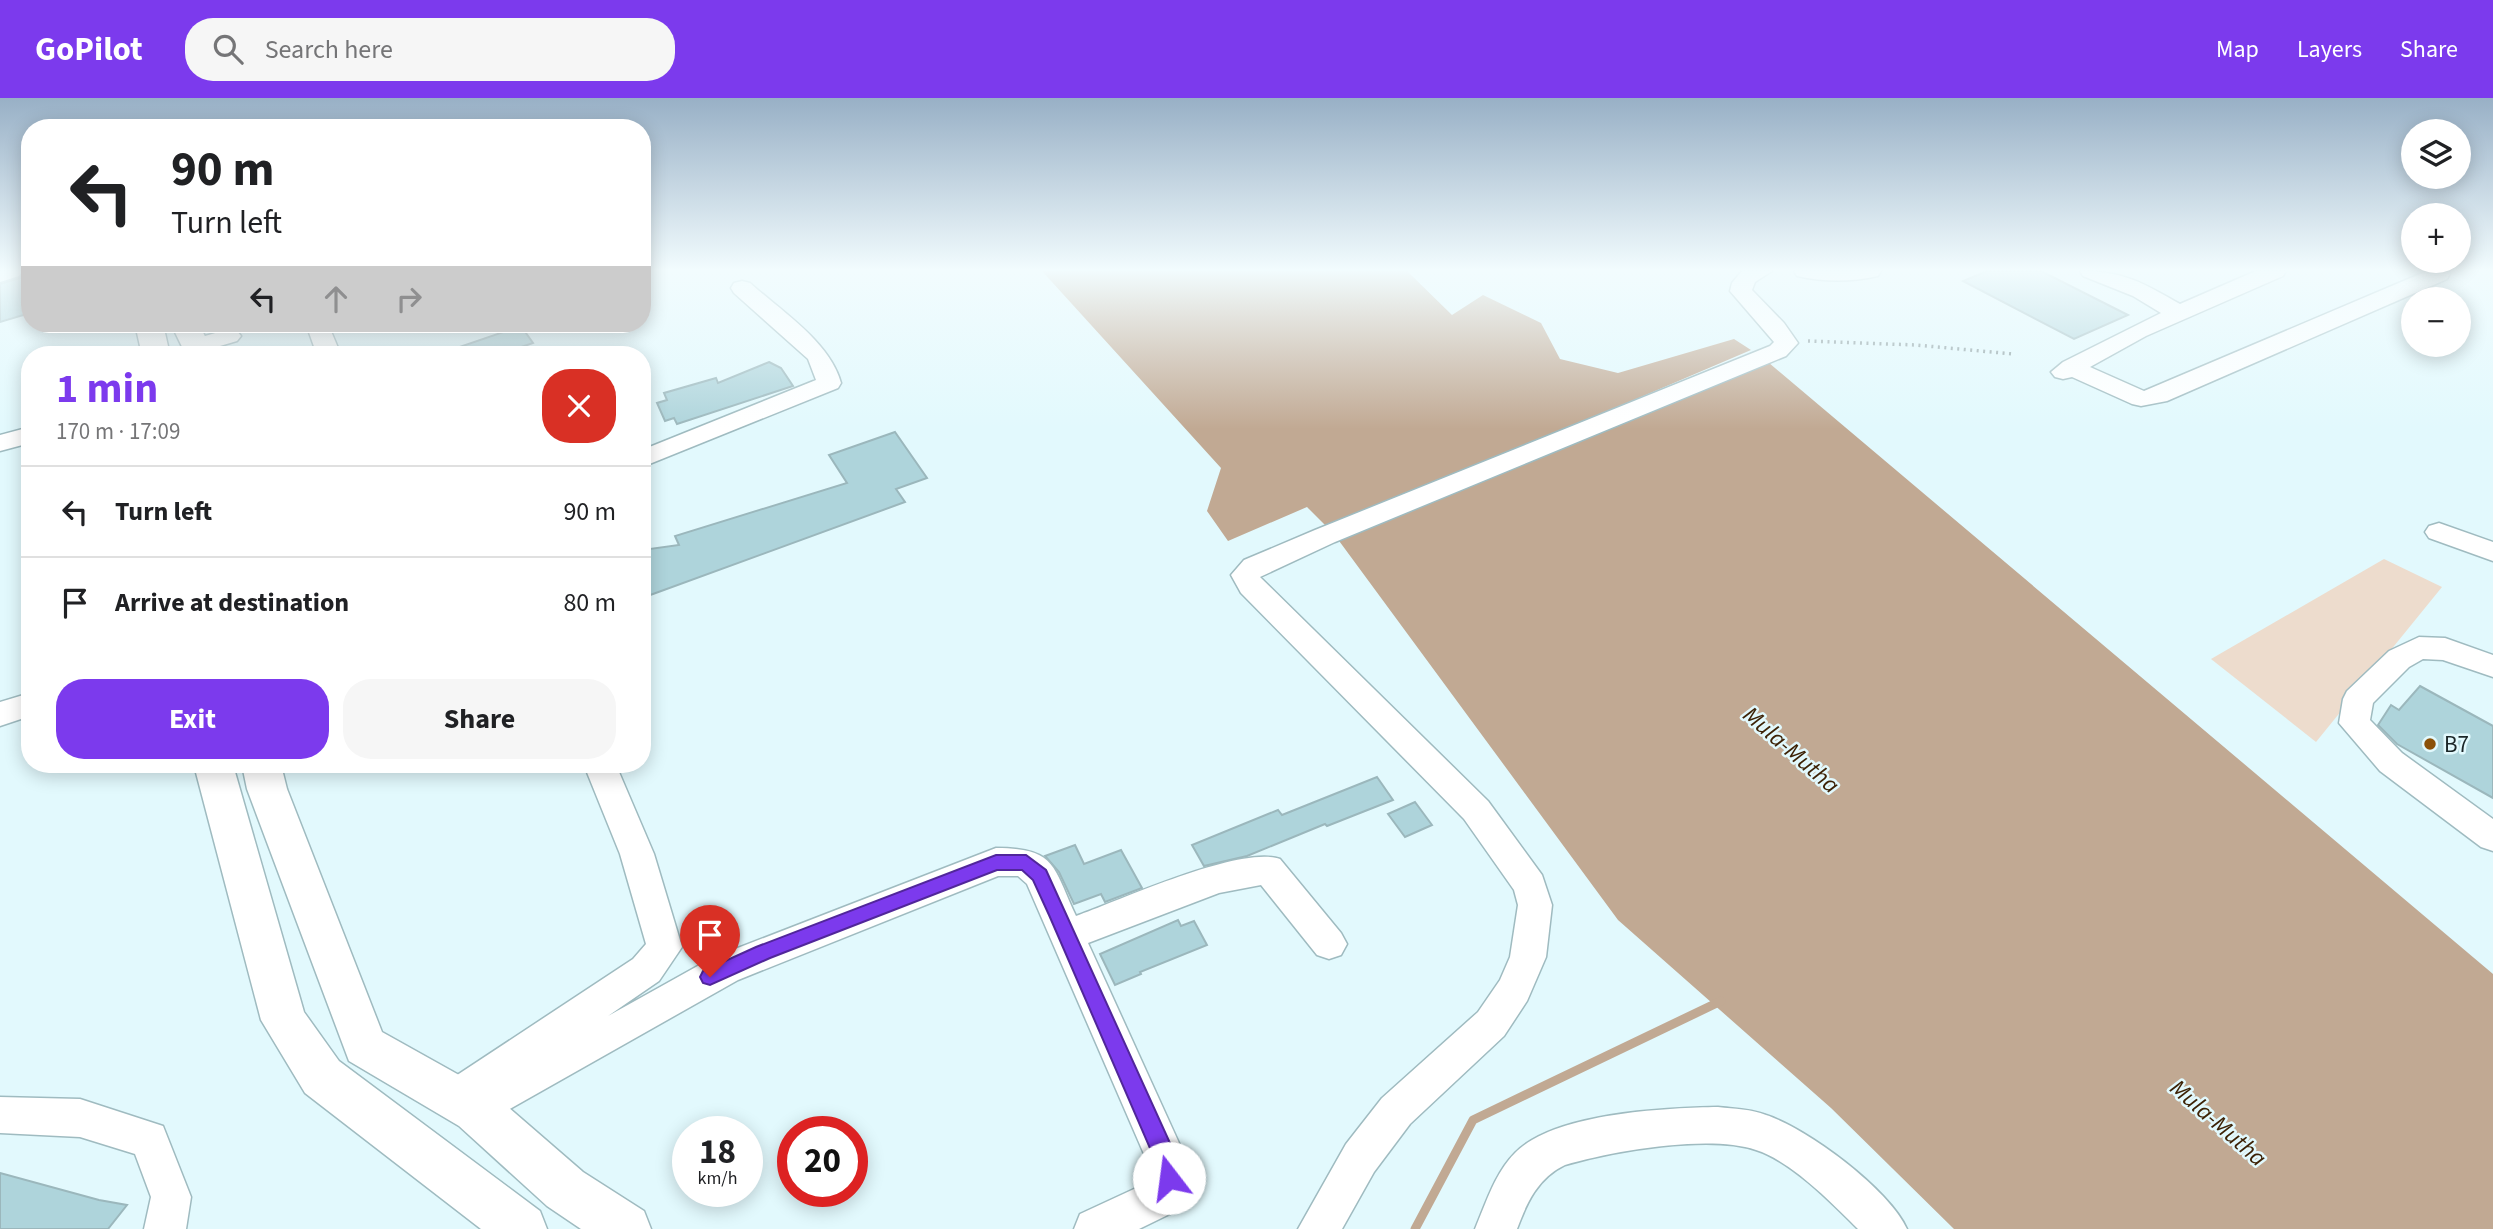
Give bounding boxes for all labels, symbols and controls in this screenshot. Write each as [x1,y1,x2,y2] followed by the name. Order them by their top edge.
[185,18,675,81] search box
[35,26,143,73] text: GoPilot
[209,30,247,68] icon: search
[265,31,393,68] text: Search here
[2216,32,2259,67] text: Map
[2297,32,2362,67] text: Layers
[2400,32,2458,67] text: Share
[2401,119,2471,357] map controls
[2401,119,2471,189] button: layers
[171,135,275,205] text: 90 m
[56,147,147,238] icon: left
[171,200,282,246] text: Turn left
[2401,203,2471,273] button: +
[244,280,282,318] icon: left
[317,280,355,318] icon: ahead
[390,280,428,318] icon: right
[2401,287,2471,357] button: −
[56,359,158,419] text: 1 min
[542,369,616,443] button: close
[56,415,180,448] text: 170 m · 17:09
[56,493,94,531] icon: left
[115,493,212,530] text: Turn left
[563,493,616,530] text: 90 m
[56,584,94,622] icon: arrive
[115,584,349,621] text: Arrive at destination
[563,584,616,621] text: 80 m
[56,679,329,759] button: Exit
[343,679,616,759] button: Share
[1735,698,1847,802] water label: Mula-Mutha
[2444,728,2469,761] place label: B7
[2422,736,2438,752] marker: B7
[680,905,740,977] pin
[691,916,729,954] icon: arrive
[2162,1071,2274,1175] water label: Mula-Mutha
[777,1116,868,1207] speed limit sign: 20
[699,1127,736,1177] text: 18
[1132,1141,1206,1215] position arrow
[698,1166,737,1191] text: km/h

